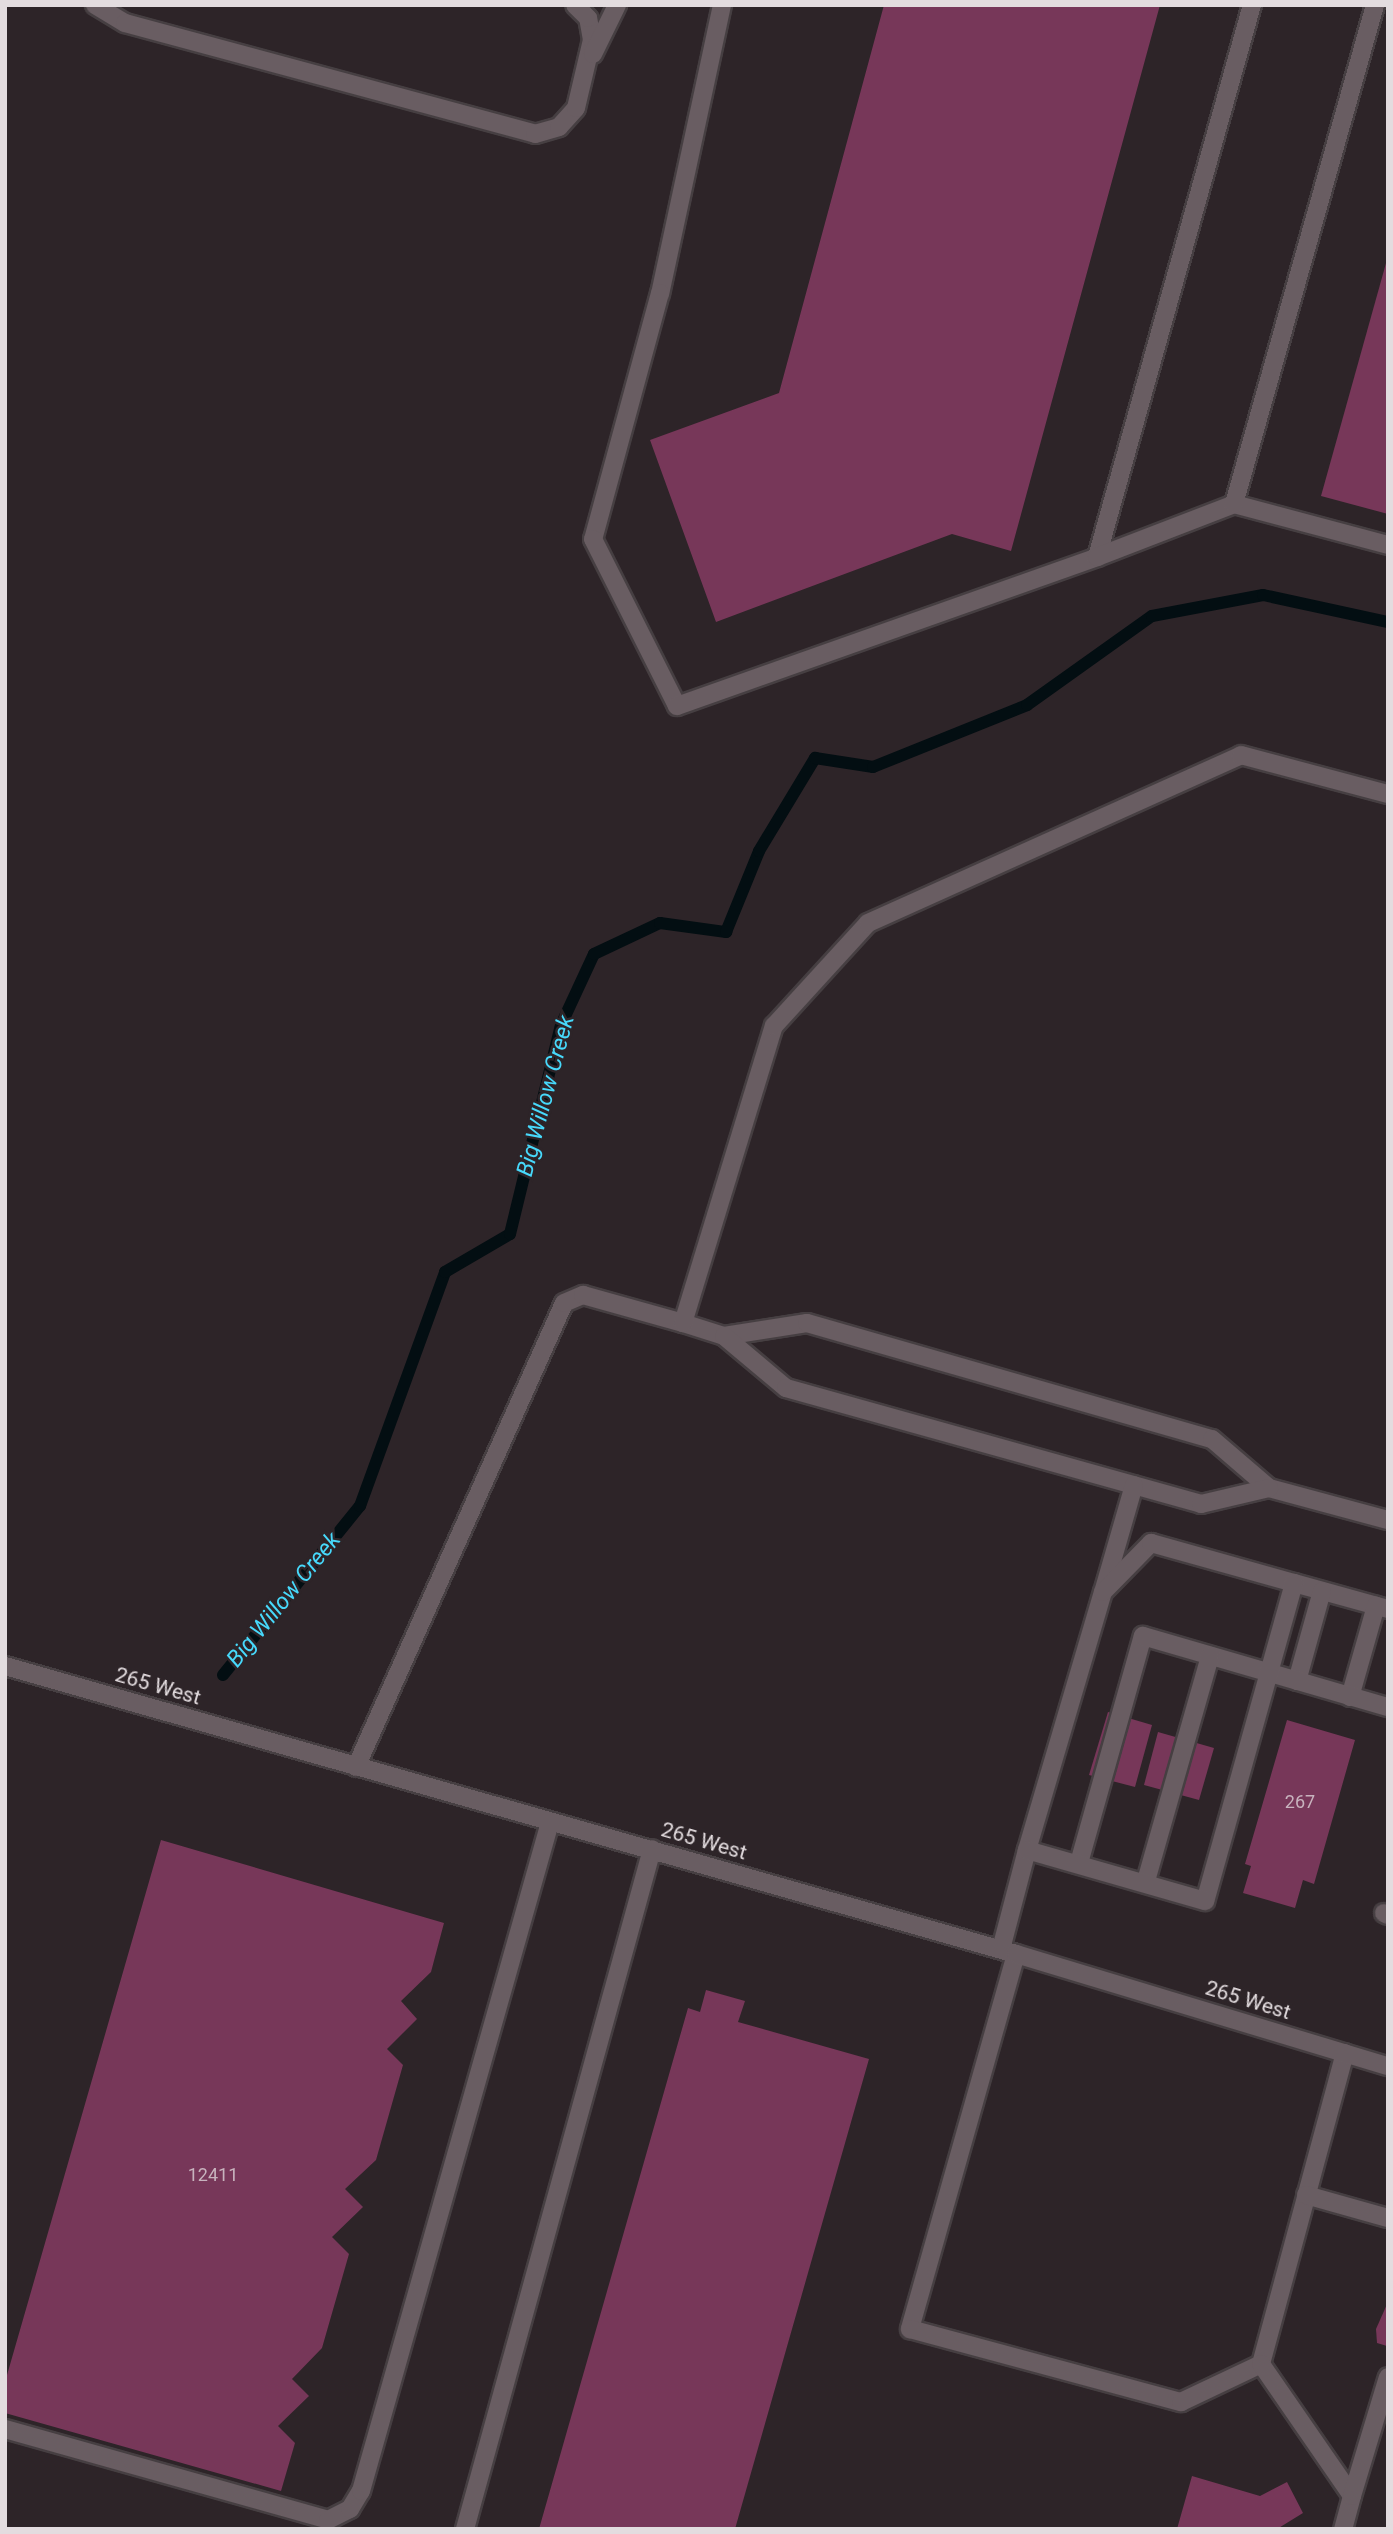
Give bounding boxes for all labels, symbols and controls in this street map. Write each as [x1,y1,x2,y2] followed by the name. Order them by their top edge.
[511,1012,581,1180] water label: Big Willow Creek
[221,1527,347,1673] water label: Big Willow Creek
[112,1662,204,1710] street label: 265 West
[1285,1791,1315,1813] house number: 267
[658,1817,750,1865] street label: 265 West
[1202,1975,1294,2025] street label: 265 West
[188,2164,238,2186] house number: 12411

